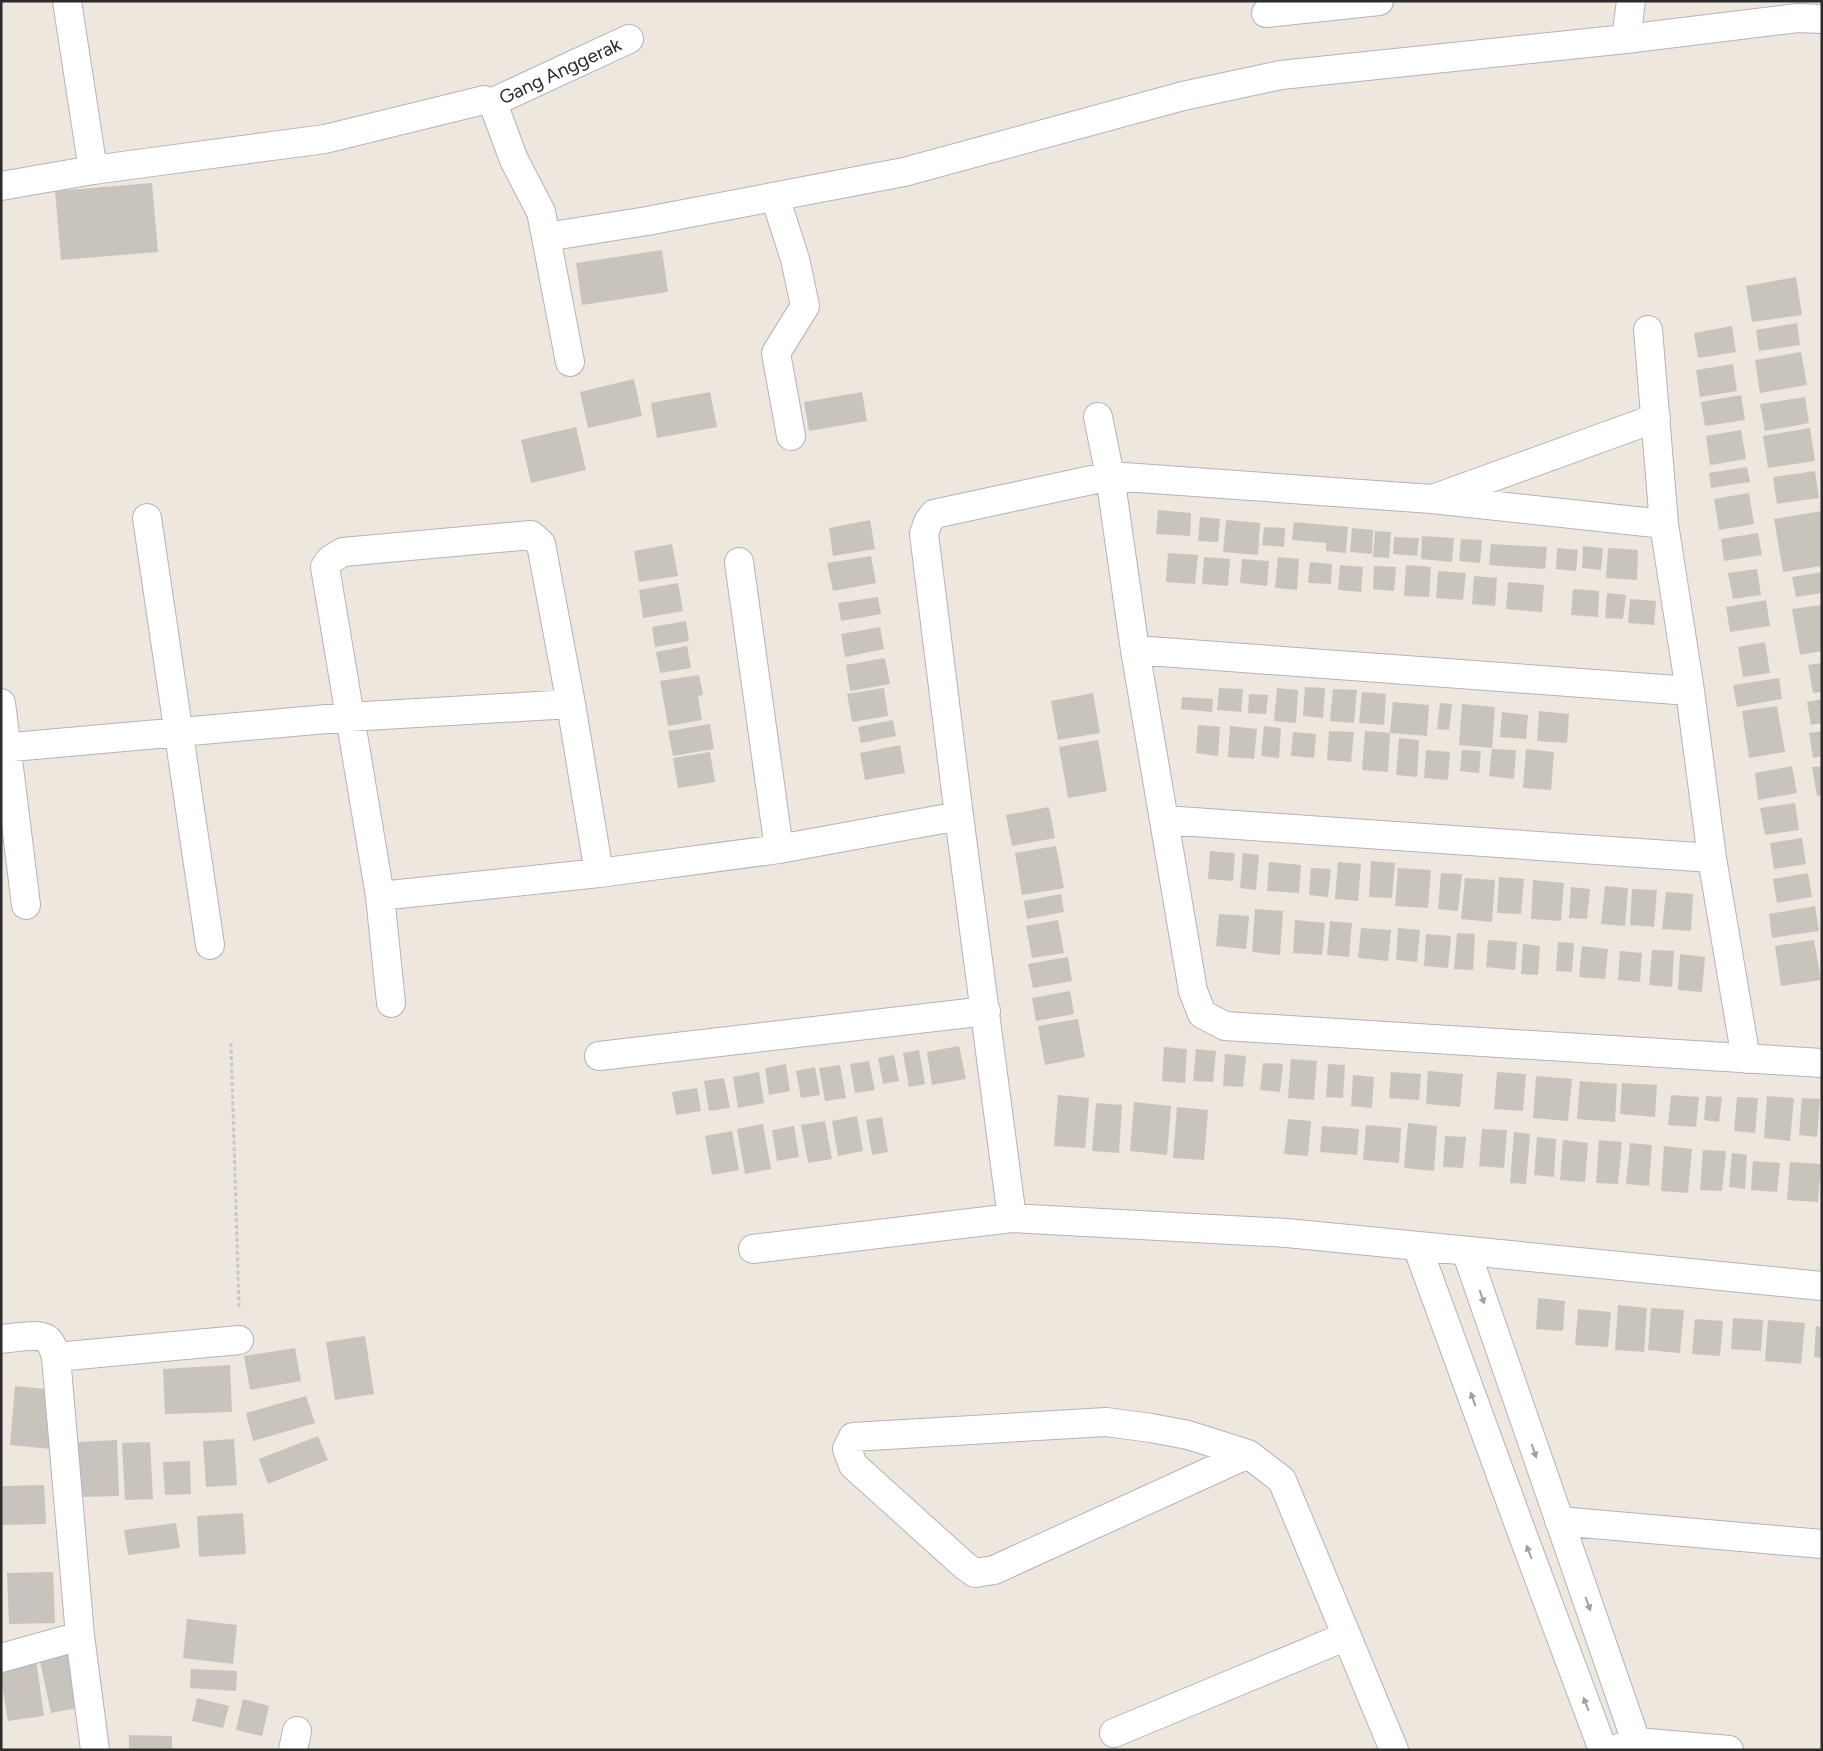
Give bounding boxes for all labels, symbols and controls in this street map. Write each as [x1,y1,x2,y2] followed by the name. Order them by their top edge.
[495,32,625,109] street label: Gang Anggerak
[1478,1290,1486,1305] one-way arrow
[1469,1392,1476,1407] one-way arrow
[1531,1443,1539,1458] one-way arrow
[1525,1544,1533,1559] one-way arrow
[1584,1597,1592,1612] one-way arrow
[1582,1696,1590,1711] one-way arrow

